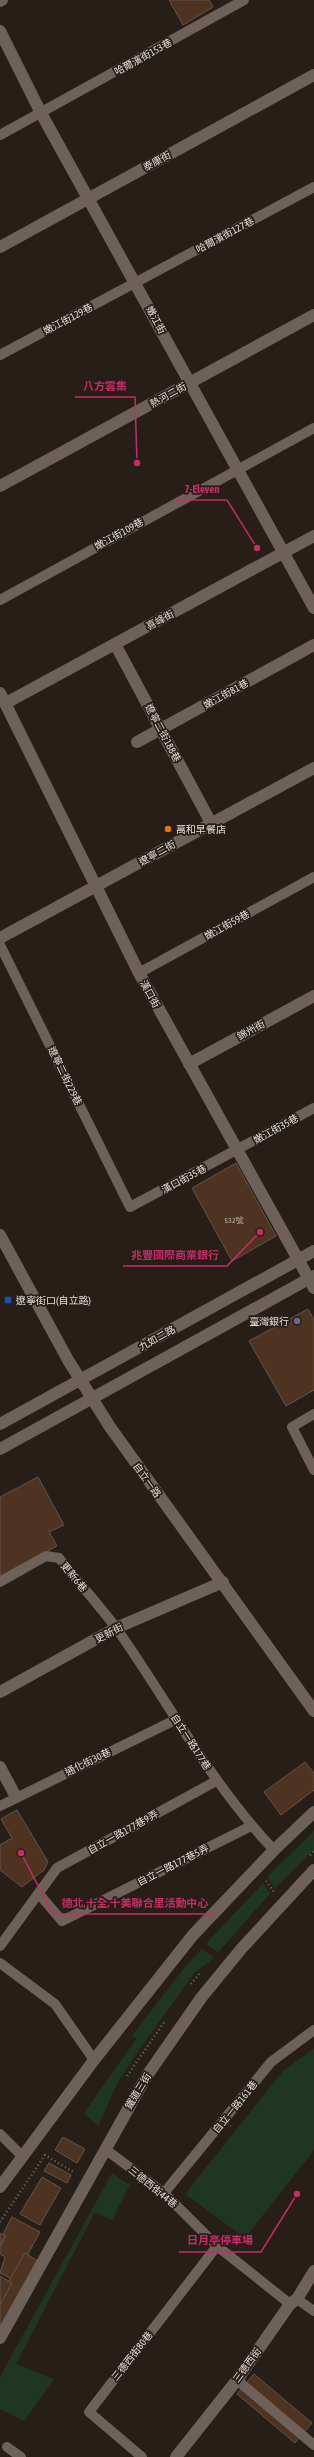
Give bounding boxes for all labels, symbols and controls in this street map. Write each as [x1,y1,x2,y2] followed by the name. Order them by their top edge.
[112,37,174,77] street label: 哈爾濱街153巷
[141,149,173,173] street label: 泰康街
[194,215,256,255] street label: 哈爾濱街127巷
[42,301,94,337] street label: 嫩江街129巷
[144,304,168,336] street label: 嫩江街
[75,374,135,397] callout: 八方雲集
[83,380,127,392] text: 八方雲集
[148,380,188,410] street label: 熱河二街
[176,477,227,500] callout: 7-Eleven
[184,483,220,495] text: 7-Eleven
[93,516,145,552] street label: 嫩江街109巷
[144,608,176,632] street label: 喜峰街
[202,677,250,711] street label: 嫩江街81巷
[143,702,183,764] street label: 遼寧二街188巷
[163,824,173,834] marker: 萬和早餐店
[176,824,226,835] place label: 萬和早餐店
[137,838,177,868] street label: 遼寧二街
[203,908,251,942] street label: 嫩江街59巷
[138,978,162,1010] street label: 漢口街
[235,1018,267,1042] street label: 錦州街
[46,1045,84,1107] street label: 遼寧二街229巷
[252,1112,300,1146] street label: 嫩江街35巷
[160,1163,208,1195] street label: 漢口街35巷
[224,1216,244,1225] house number: 532號
[123,1243,227,1266] callout: 兆豐國際商業銀行
[131,1249,219,1261] text: 兆豐國際商業銀行
[3,1295,13,1305] marker: 遼寧街口(自立路)
[16,1295,91,1306] place label: 遼寧街口(自立路)
[249,1316,289,1327] place label: 臺灣銀行
[292,1316,302,1326] marker: 臺灣銀行
[137,1323,177,1353] street label: 九如二路
[131,1461,163,1499] street label: 自立一路
[59,1560,89,1594] street label: 更新6巷
[93,1621,125,1645] street label: 更新街
[169,1712,213,1772] street label: 自立一路177巷
[63,1746,113,1778] street label: 通化街30巷
[86,1808,160,1856] street label: 自立一路177巷9弄
[135,1842,211,1888] street label: 自立一路177巷5弄
[53,1891,216,1914] callout: 德北,十全,十美聯合里活動中心
[62,1897,208,1909] text: 德北,十全,十美聯合里活動中心
[123,2071,153,2111] street label: 鐵道三街
[211,2079,259,2135] street label: 自立一路161巷
[126,2164,180,2210] street label: 三德西街44巷
[179,2229,261,2252] callout: 日月亭停車場
[187,2234,253,2246] text: 日月亭停車場
[109,2329,155,2383] street label: 三德西街80巷
[231,2346,263,2384] street label: 三德西街

